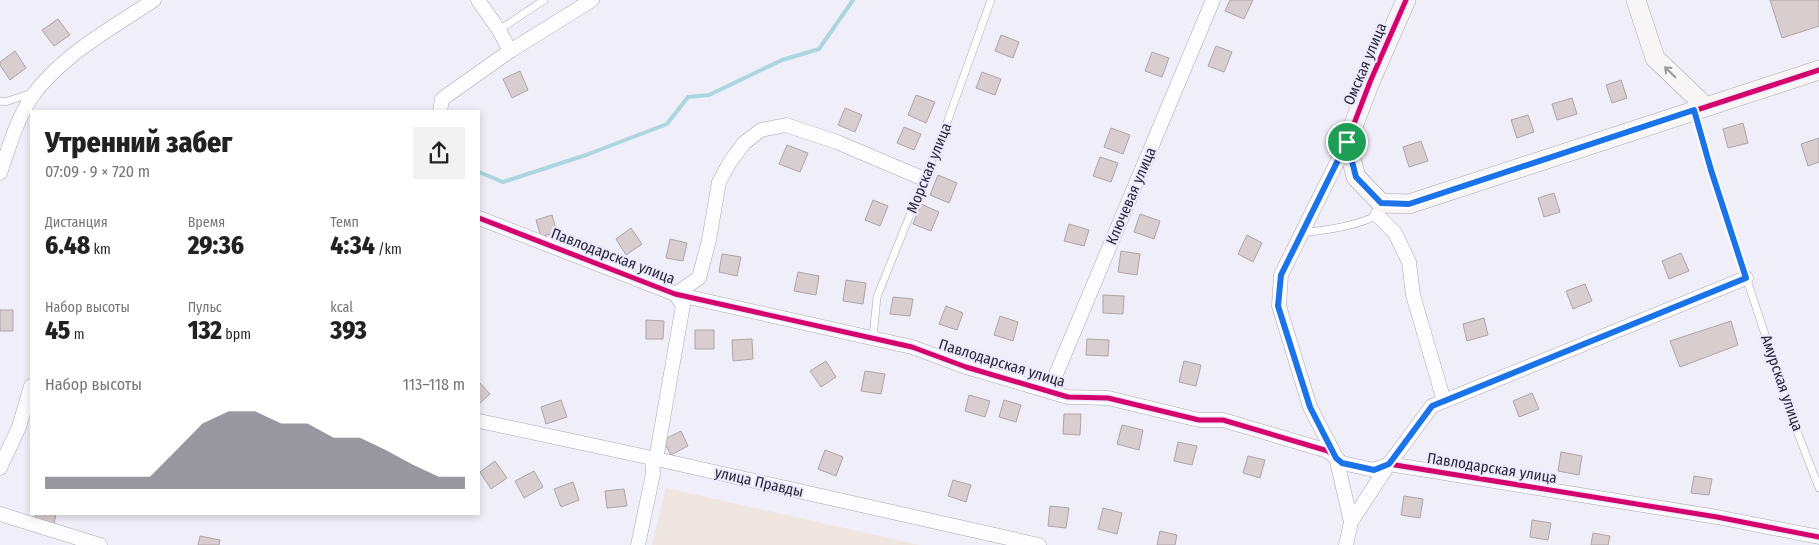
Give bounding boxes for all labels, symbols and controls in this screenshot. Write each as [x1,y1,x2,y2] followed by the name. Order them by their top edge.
[1340,20,1390,108] street label: Омская улица
[1664,66,1676,78] one-way arrow
[903,120,955,216] street label: Морская улица
[1326,121,1368,163] pin
[45,126,232,159] text: Утренний забег
[413,127,465,179] button: share
[1333,128,1361,156] icon: arrive
[1102,144,1160,248] street label: Ключевая улица
[45,162,150,181] text: 07:09 · 9 × 720 m
[45,214,108,231] text: Дистанция
[188,214,225,231] text: Время
[330,214,359,231] text: Темп
[548,224,678,288] street label: Павлодарская улица
[45,231,90,261] text: 6.48
[188,231,244,261] text: 29:36
[330,231,375,261] text: 4:34
[90,241,111,258] text: km
[375,241,402,258] text: /km
[45,299,130,316] text: Набор высоты
[188,299,222,316] text: Пульс
[330,299,353,316] text: kcal
[45,316,70,346] text: 45
[188,316,222,346] text: 132
[330,316,367,346] text: 393
[70,326,84,343] text: m
[222,326,251,343] text: bpm
[1757,332,1807,434] street label: Амурская улица
[937,335,1067,391] street label: Павлодарская улица
[45,375,142,394] text: Набор высоты
[403,375,465,394] text: 113–118 m
[1426,449,1558,487] street label: Павлодарская улица
[713,463,805,501] street label: улица Правды

